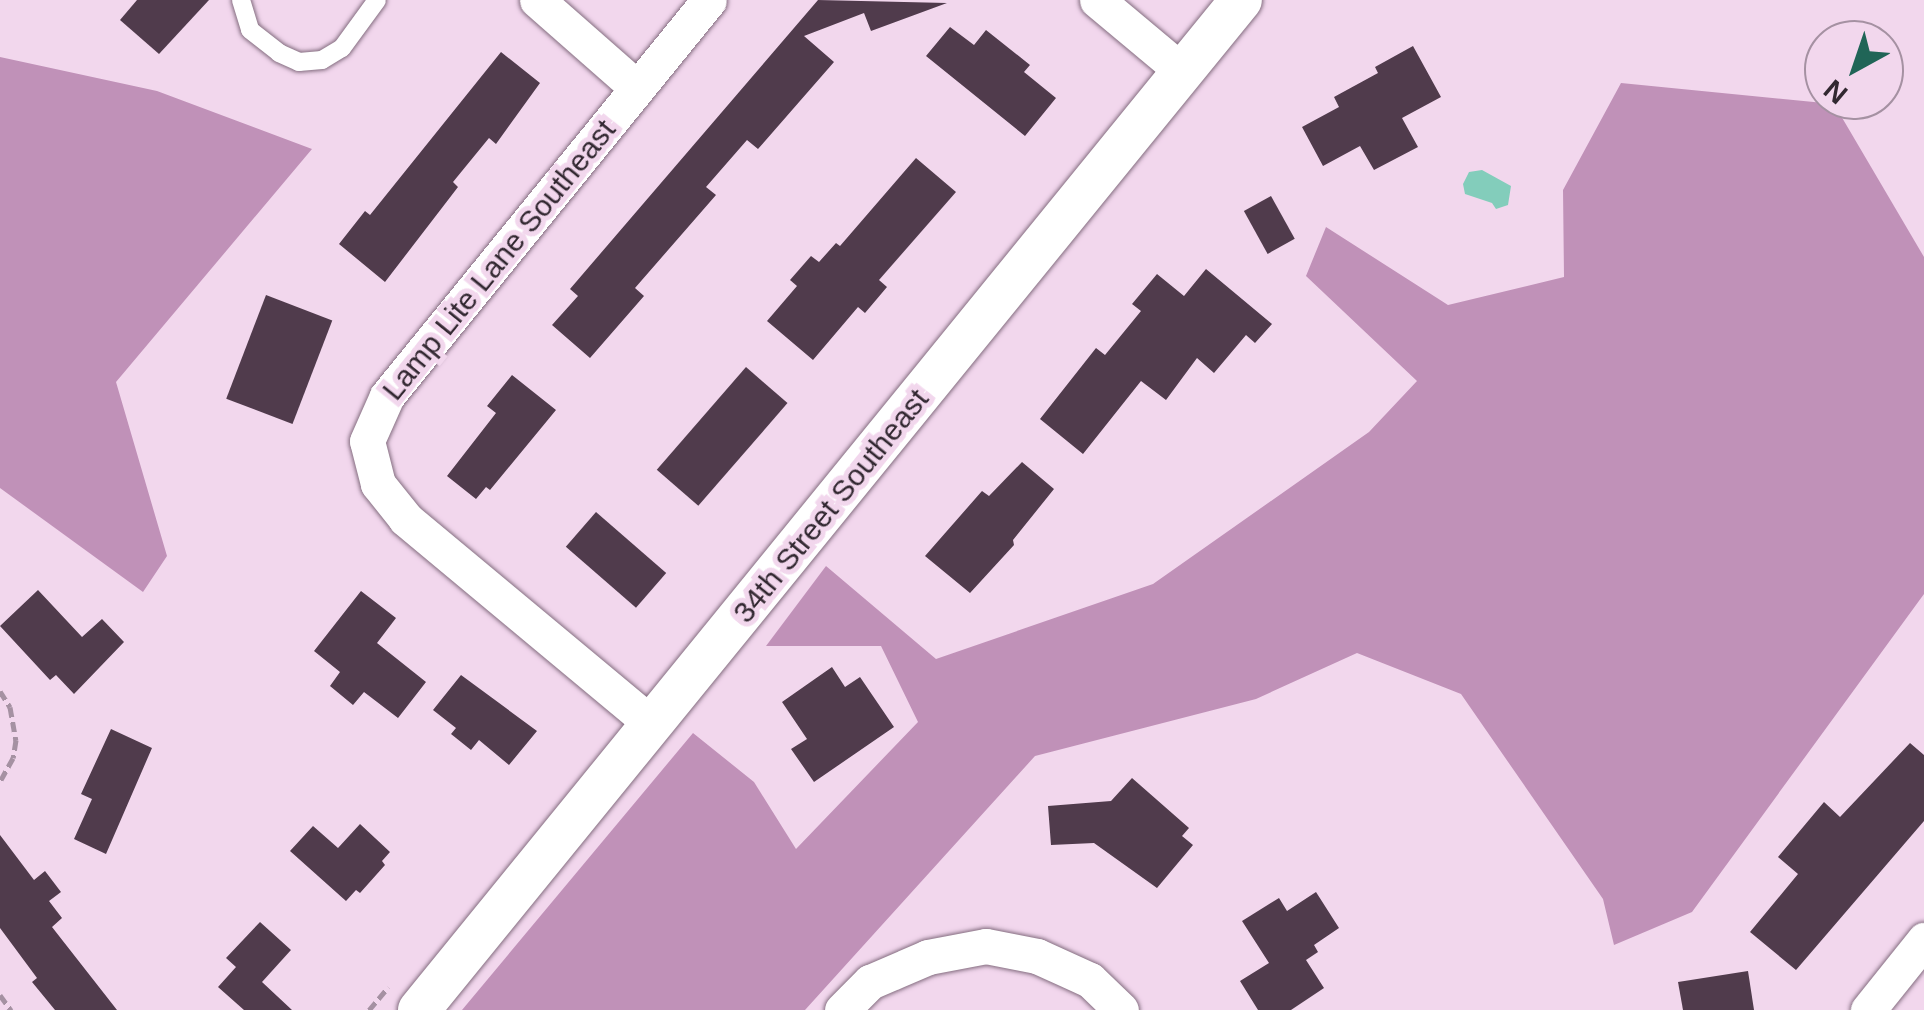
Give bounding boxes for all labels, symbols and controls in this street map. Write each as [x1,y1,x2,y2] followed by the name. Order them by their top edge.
[1804,20,1904,120] north arrow
[1818,73,1853,110] text: N
[375,113,623,407] street label: Lamp Lite Lane Southeast
[726,382,936,630] street label: 34th Street Southeast

